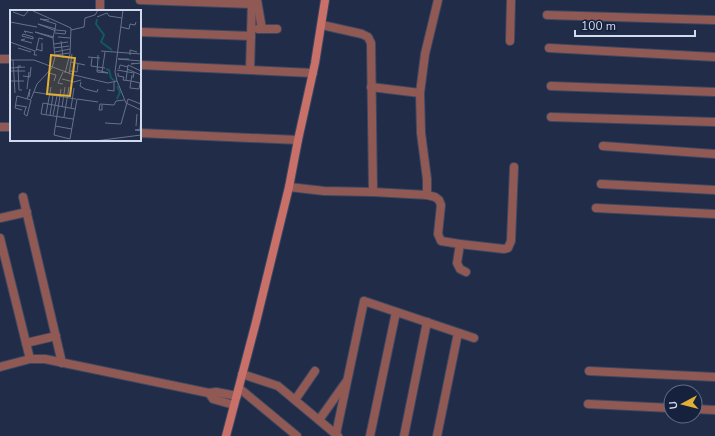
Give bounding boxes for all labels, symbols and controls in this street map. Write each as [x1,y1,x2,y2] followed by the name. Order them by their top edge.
[10,10,141,141] inset map
[575,12,695,38] scale bar
[581,18,616,34] text: 100 m
[663,384,703,424] north arrow
[666,400,682,410] text: U

